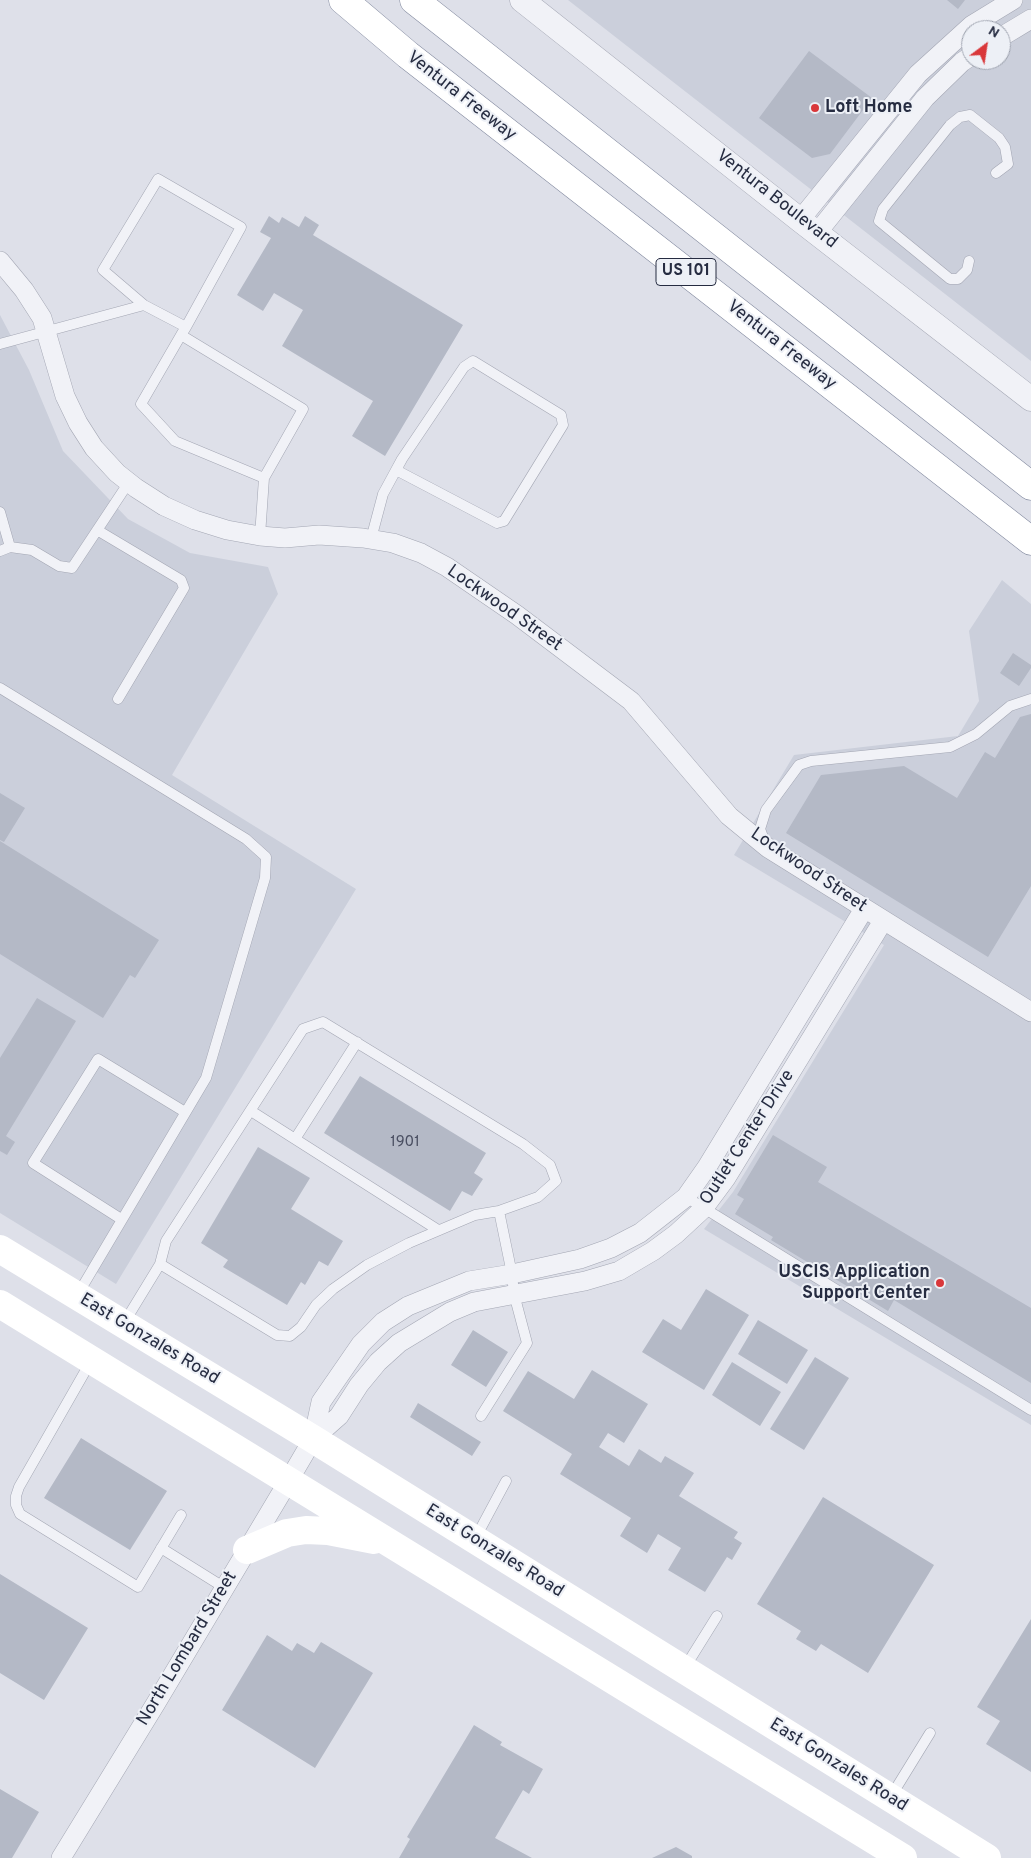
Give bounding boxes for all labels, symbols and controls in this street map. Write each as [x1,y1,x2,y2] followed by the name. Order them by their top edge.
[961,20,1011,70] north arrow
[985,23,1002,42] text: N
[402,47,520,147] street label: Ventura Freeway
[825,97,913,119] place label: Loft Home
[809,102,821,114] marker: Loft Home
[711,146,841,254] street label: Ventura Boulevard
[656,258,716,286] road number: US 101
[722,296,840,396] street label: Ventura Freeway
[442,561,566,657] street label: Lockwood Street
[746,824,870,918] street label: Lockwood Street
[696,1066,800,1210] street label: Outlet Center Drive
[390,1134,420,1152] house number: 1901
[778,1262,930,1304] place label: USCIS Application Support Center
[934,1277,946,1289] marker: USCIS Application Support Center
[75,1290,223,1390] street label: East Gonzales Road
[421,1501,567,1603] street label: East Gonzales Road
[133,1568,243,1730] street label: North Lombard Street
[765,1715,911,1817] street label: East Gonzales Road

